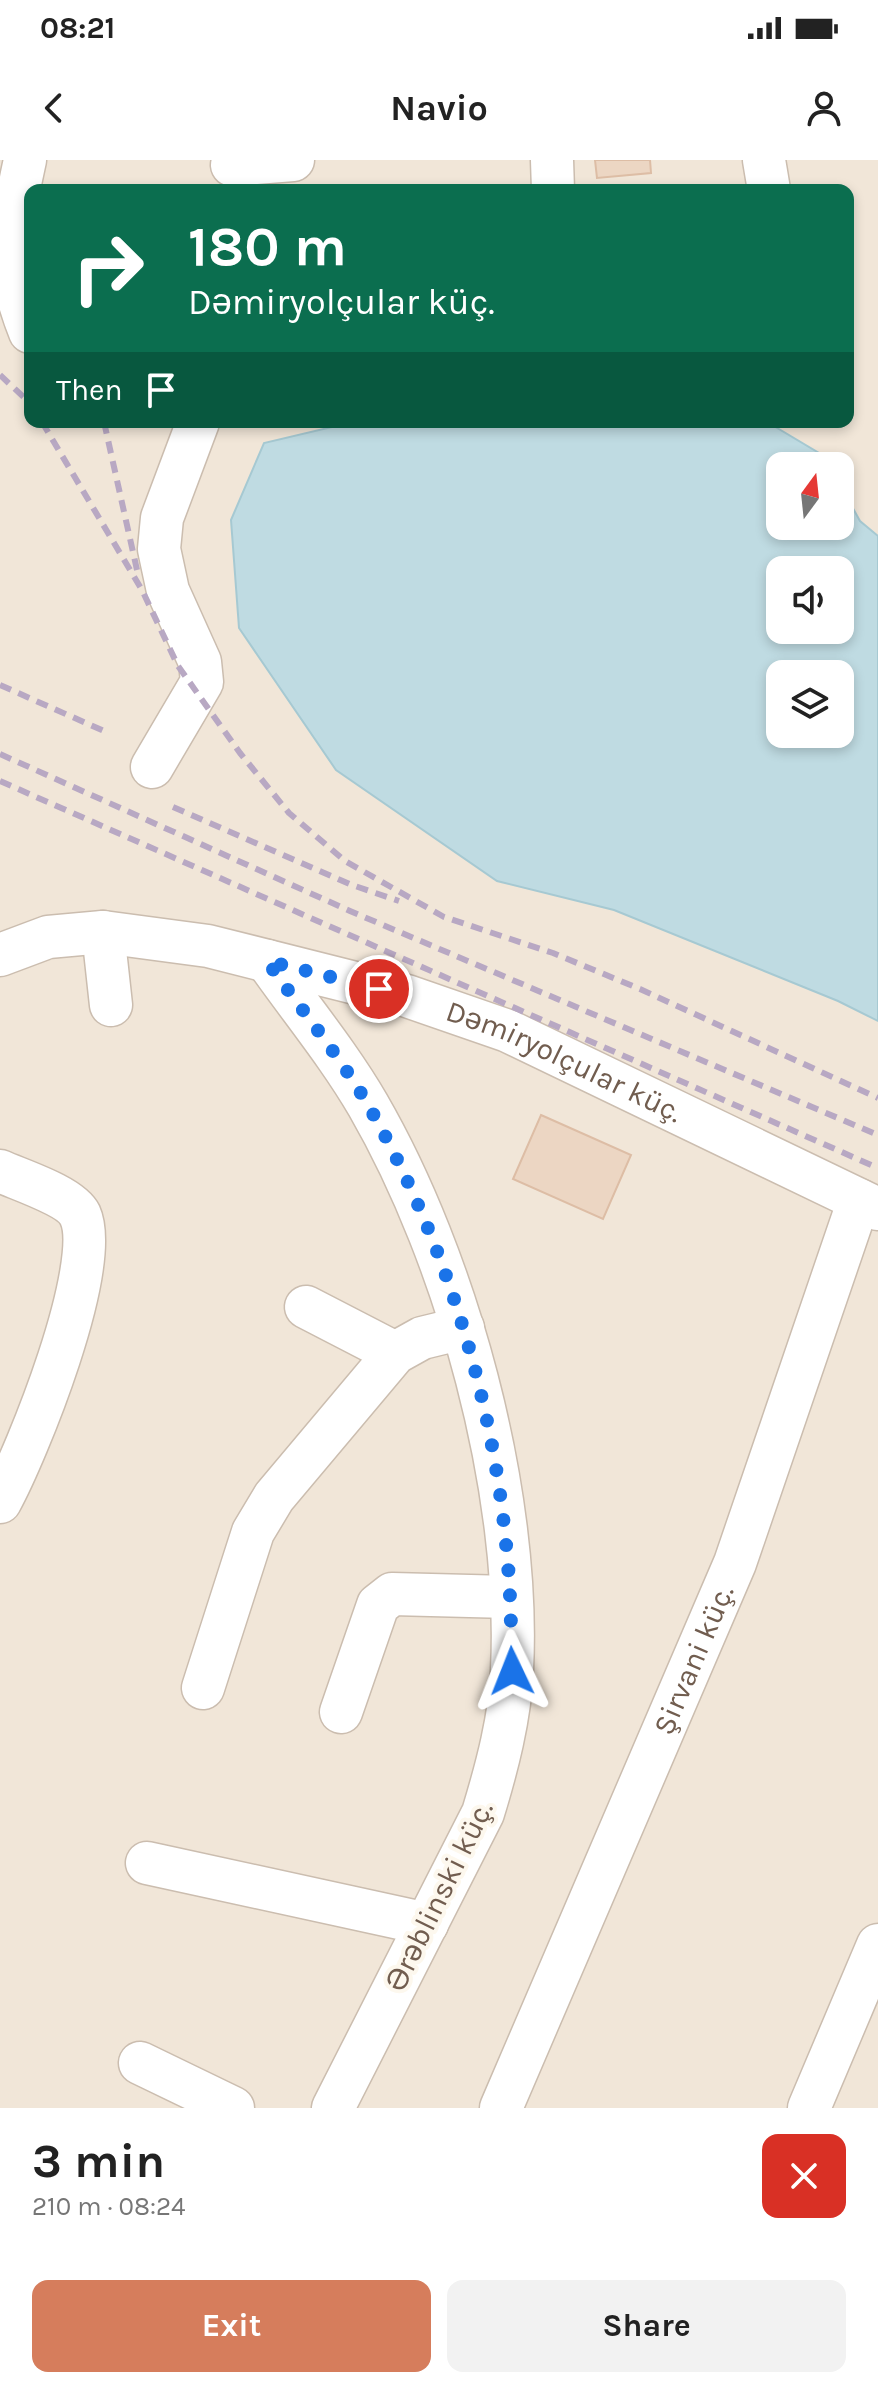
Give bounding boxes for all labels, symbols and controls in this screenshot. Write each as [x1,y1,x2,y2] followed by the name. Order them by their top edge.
[40,10,115,46] text: 08:21
[32,86,76,130] icon: back
[802,86,846,130] icon: person
[390,87,488,129] text: Navio
[188,214,347,279] text: 180 m
[56,216,160,320] icon: right
[188,281,495,323] text: Dəmiryolçular küç.
[139,368,183,412] icon: arrive
[56,372,123,408] text: Then
[766,452,854,540] north arrow
[766,452,854,748] map controls
[766,556,854,644] button: sound
[766,660,854,748] button: layers
[345,955,413,1023] pin
[357,967,401,1011] icon: arrive
[441,993,688,1130] street label: Dəmiryolçular küç.
[645,1579,742,1740] street label: Şirvani küç.
[470,1629,554,1713] position arrow
[377,1795,501,1997] street label: Ərəblinski küç.
[32,2133,165,2189] text: 3 min
[762,2134,846,2218] button: close
[32,2191,186,2222] text: 210 m · 08:24
[32,2280,431,2372] button: Exit
[447,2280,846,2372] button: Share

